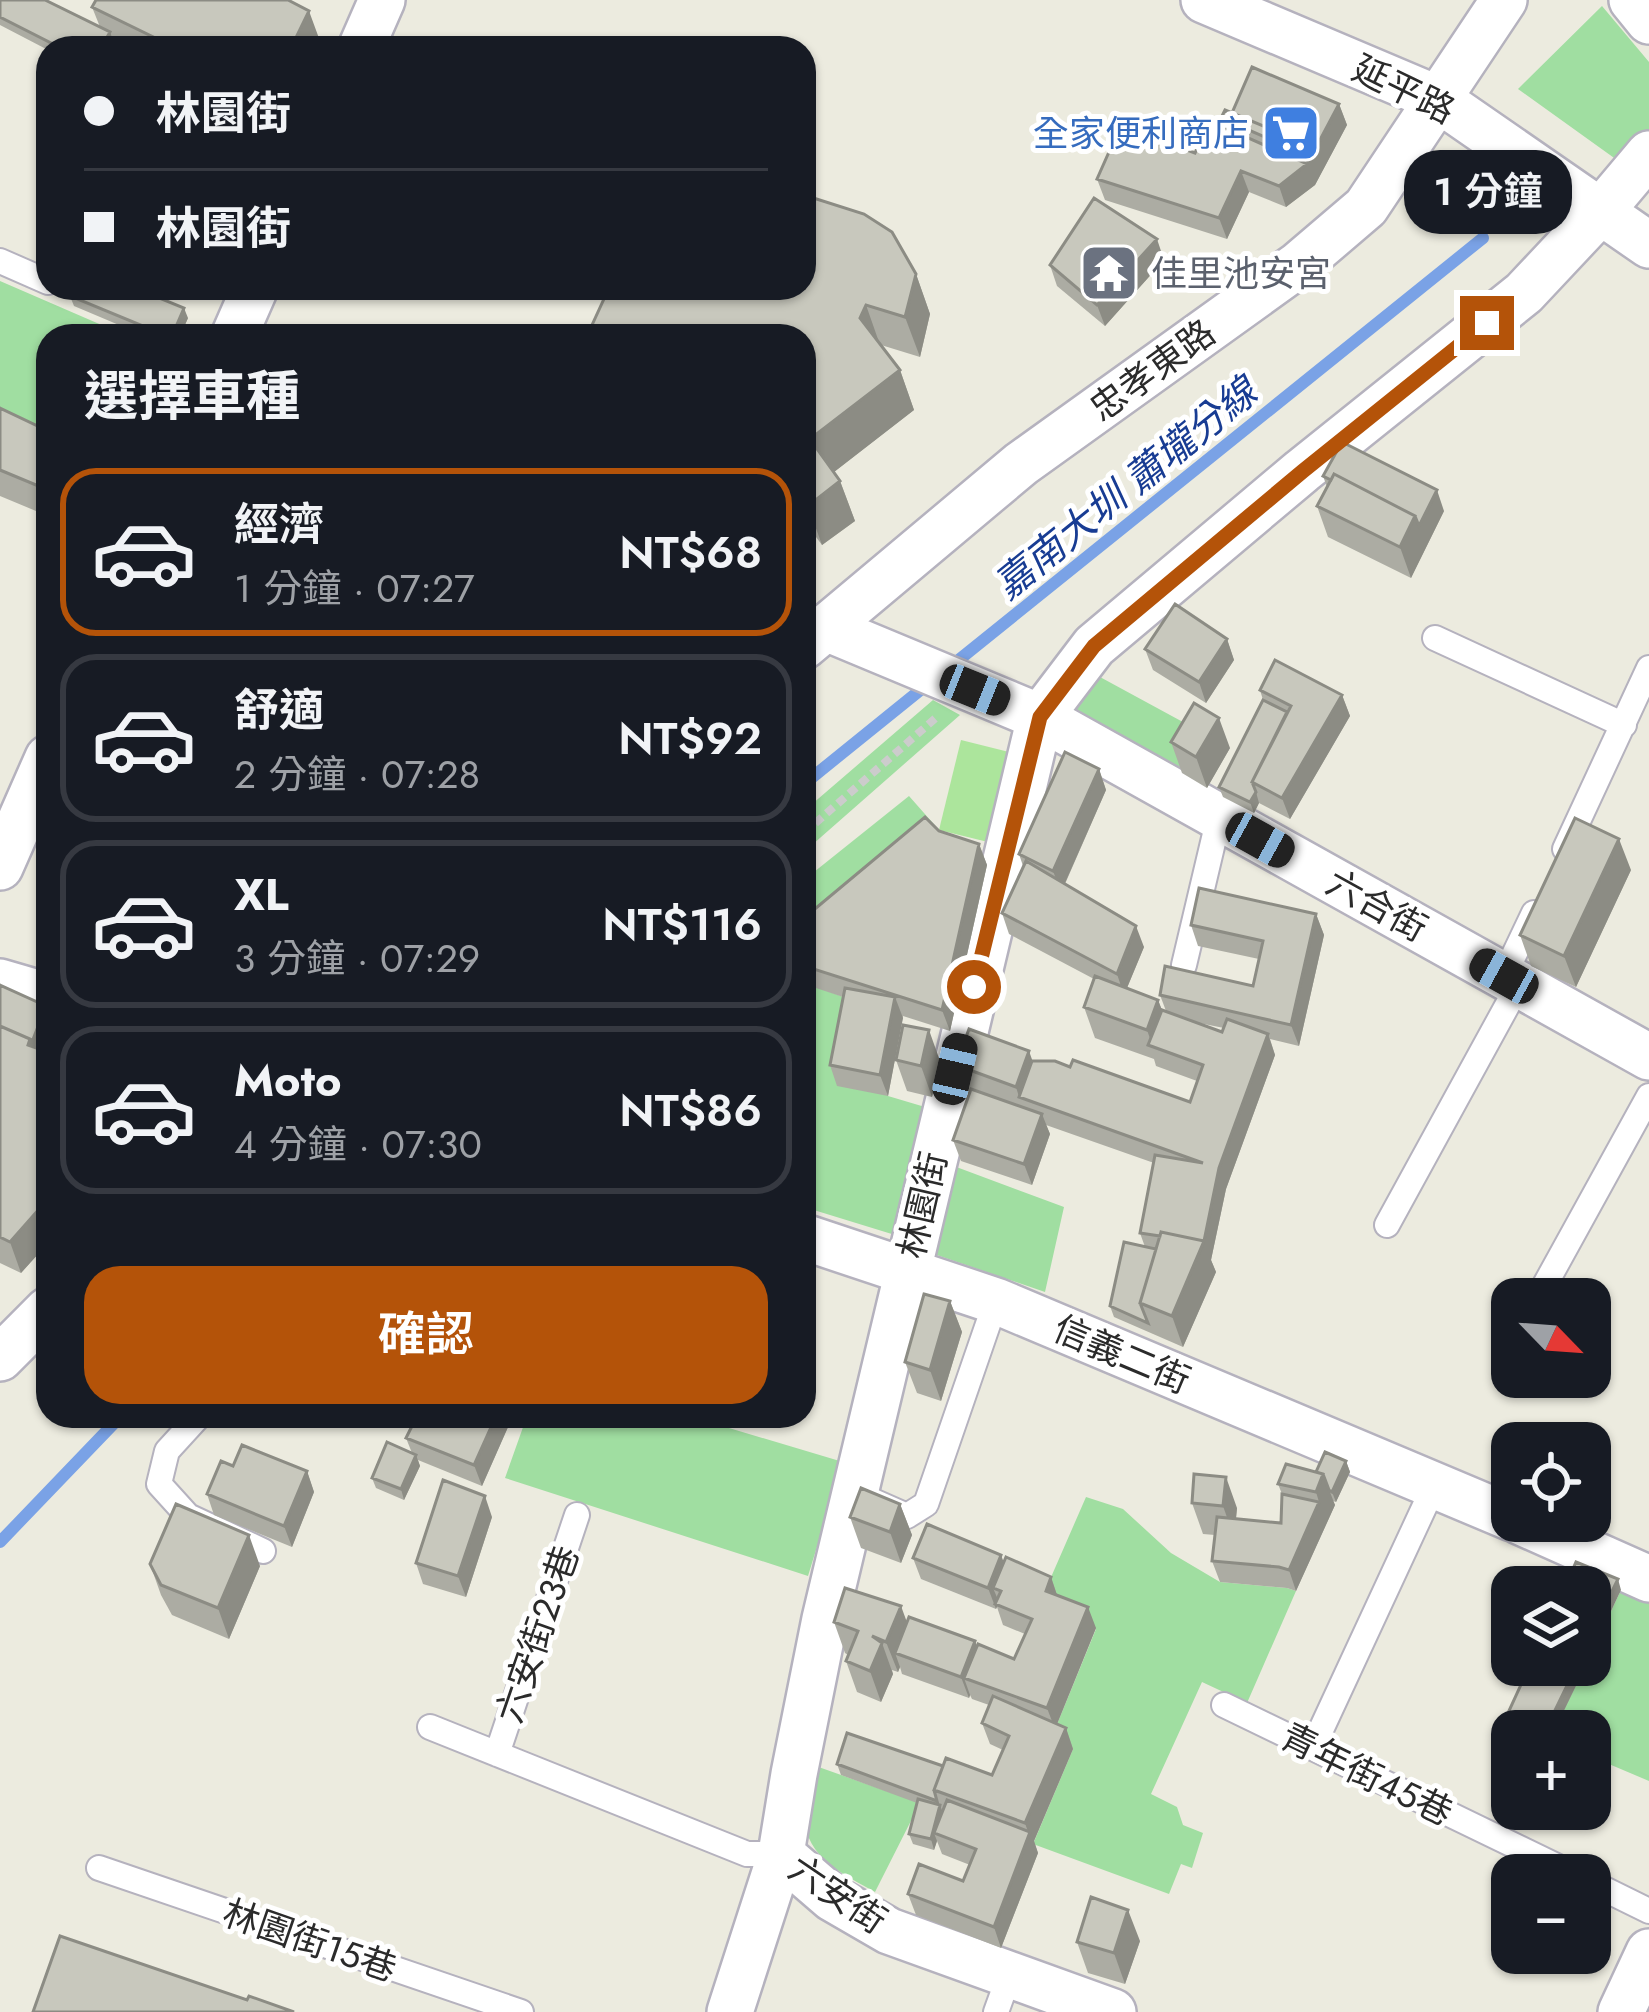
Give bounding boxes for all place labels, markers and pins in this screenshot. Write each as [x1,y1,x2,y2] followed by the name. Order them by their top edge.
[1260,102,1322,164] supermarket icon: 全家便利商店
[1033,107,1249,159] place label: 全家便利商店
[1078,242,1140,304] temple icon: 佳里池安宮
[1151,247,1331,299] place label: 佳里池安宮

